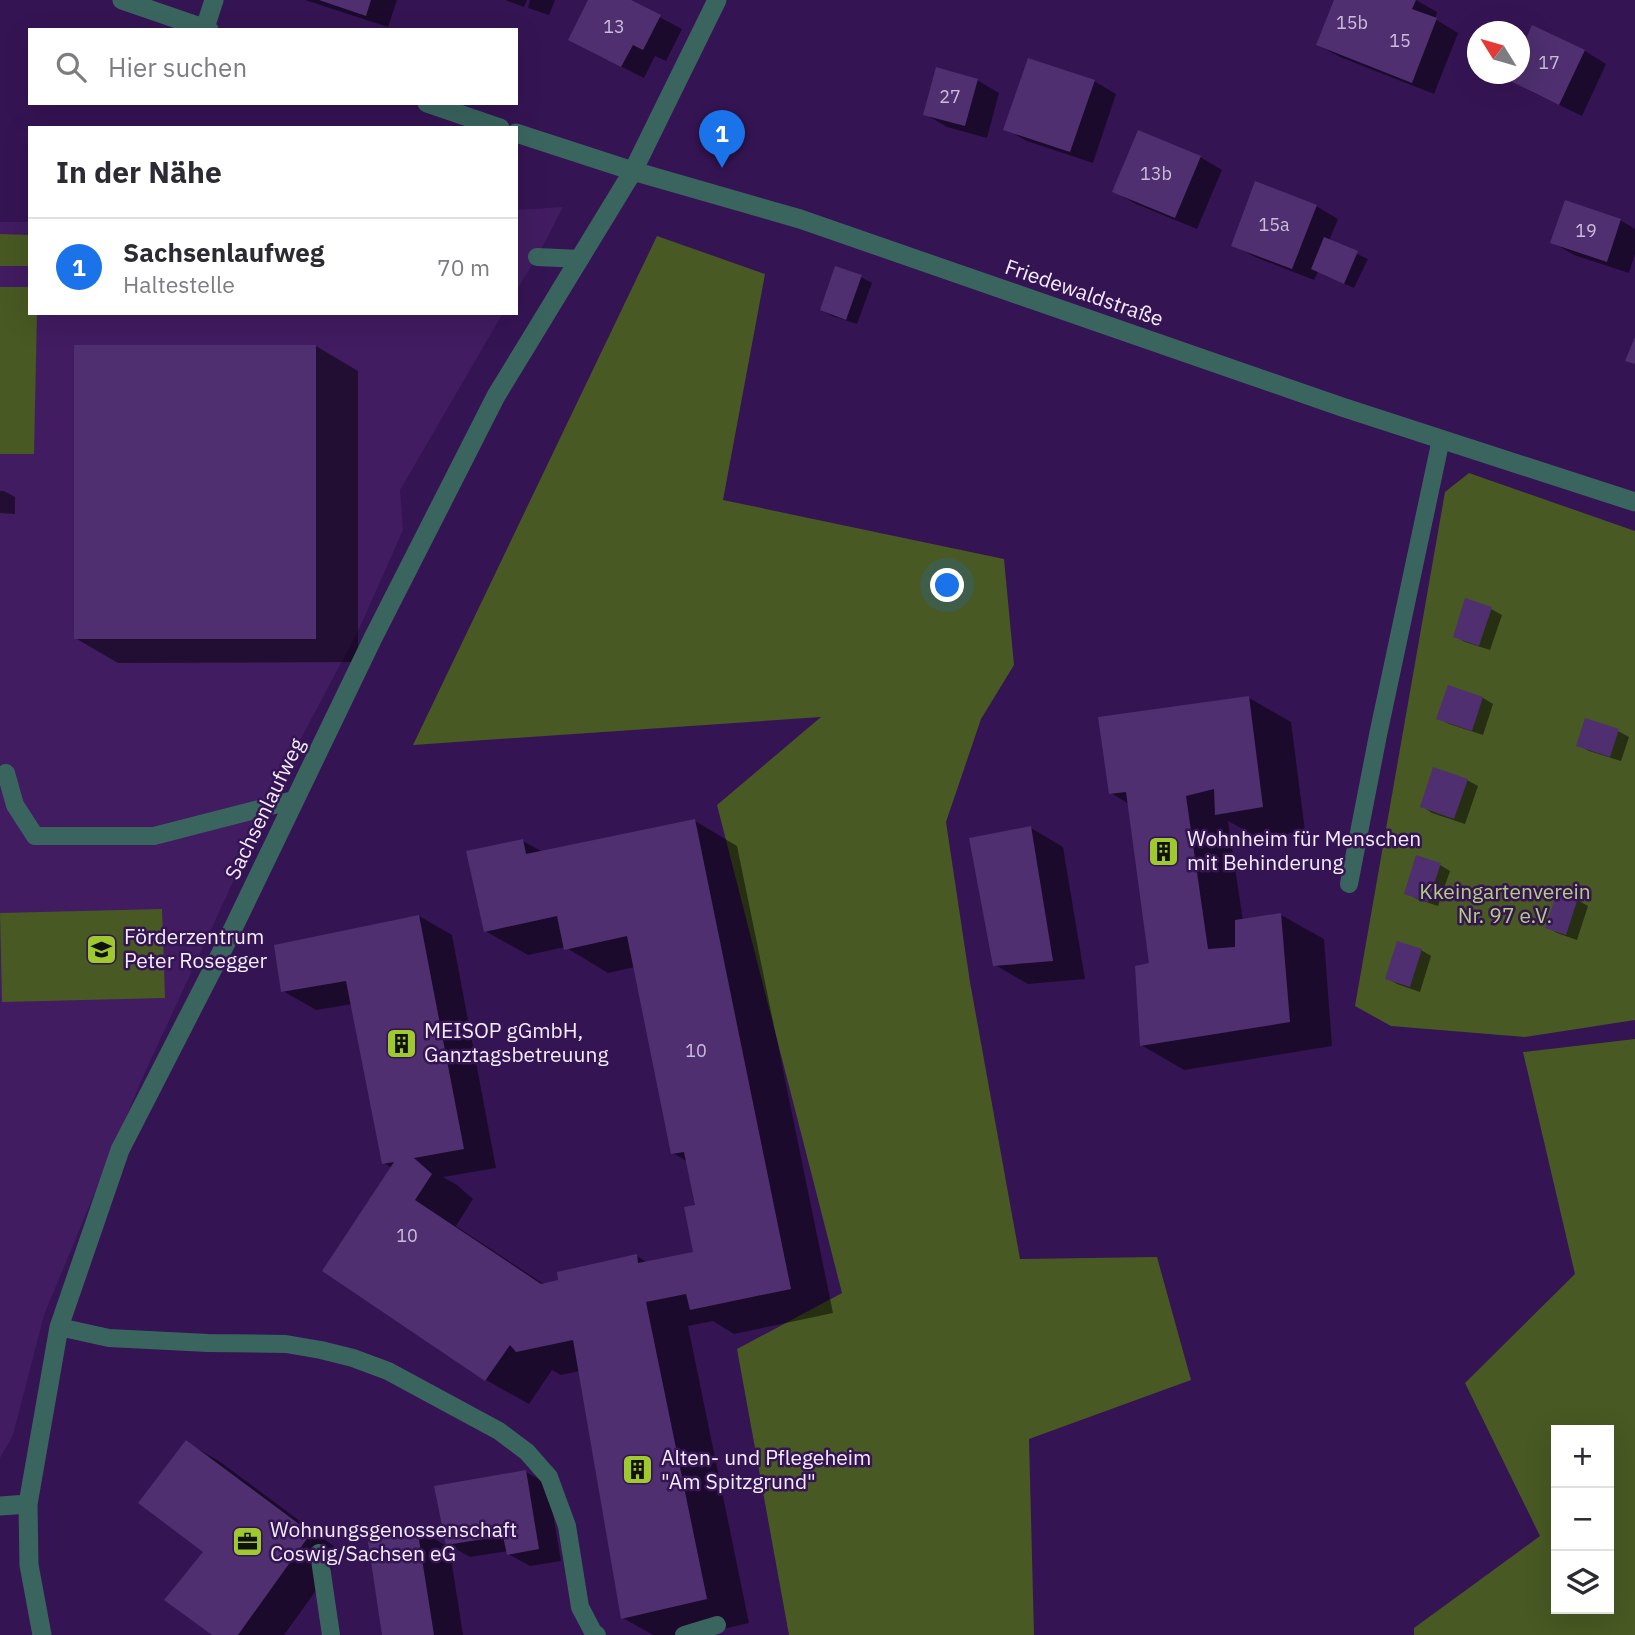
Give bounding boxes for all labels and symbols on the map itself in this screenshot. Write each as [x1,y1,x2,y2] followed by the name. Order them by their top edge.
[1336,11,1368,34] house number: 15b
[603,15,625,38] house number: 13
[1467,21,1530,84] north arrow
[1389,29,1411,52] house number: 15
[1538,51,1560,74] house number: 17
[939,85,961,108] house number: 27
[699,110,745,168] pin: 1
[1140,162,1172,185] house number: 13b
[1258,213,1290,236] house number: 15a
[1575,219,1597,242] house number: 19
[1001,252,1167,332] street label: Friedewaldstraße
[930,568,964,602] your location
[218,733,310,884] street label: Sachsenlaufweg
[1187,824,1421,876] place label: Wohnheim für Menschen mit Behinderung
[1147,834,1181,868] building icon: Wohnheim für Menschen mit Behinderung
[1419,877,1591,929] park label: Kkeingartenverein Nr. 97 e.V.
[124,922,268,974] place label: Förderzentrum Peter Rosegger
[84,932,118,966] school or university icon: Förderzentrum Peter Rosegger
[424,1016,608,1068] place label: MEISOP gGmbH, Ganztagsbetreuung
[384,1026,418,1060] building icon: MEISOP gGmbH, Ganztagsbetreuung
[685,1039,707,1062] house number: 10
[396,1224,418,1247] house number: 10
[661,1443,871,1495] place label: Alten- und Pflegeheim "Am Spitzgrund"
[621,1453,655,1487] building icon: Alten- und Pflegeheim "Am Spitzgrund"
[270,1515,517,1567] place label: Wohnungsgenossenschaft Coswig/Sachsen eG
[230,1525,264,1559] office icon: Wohnungsgenossenschaft Coswig/Sachsen eG

